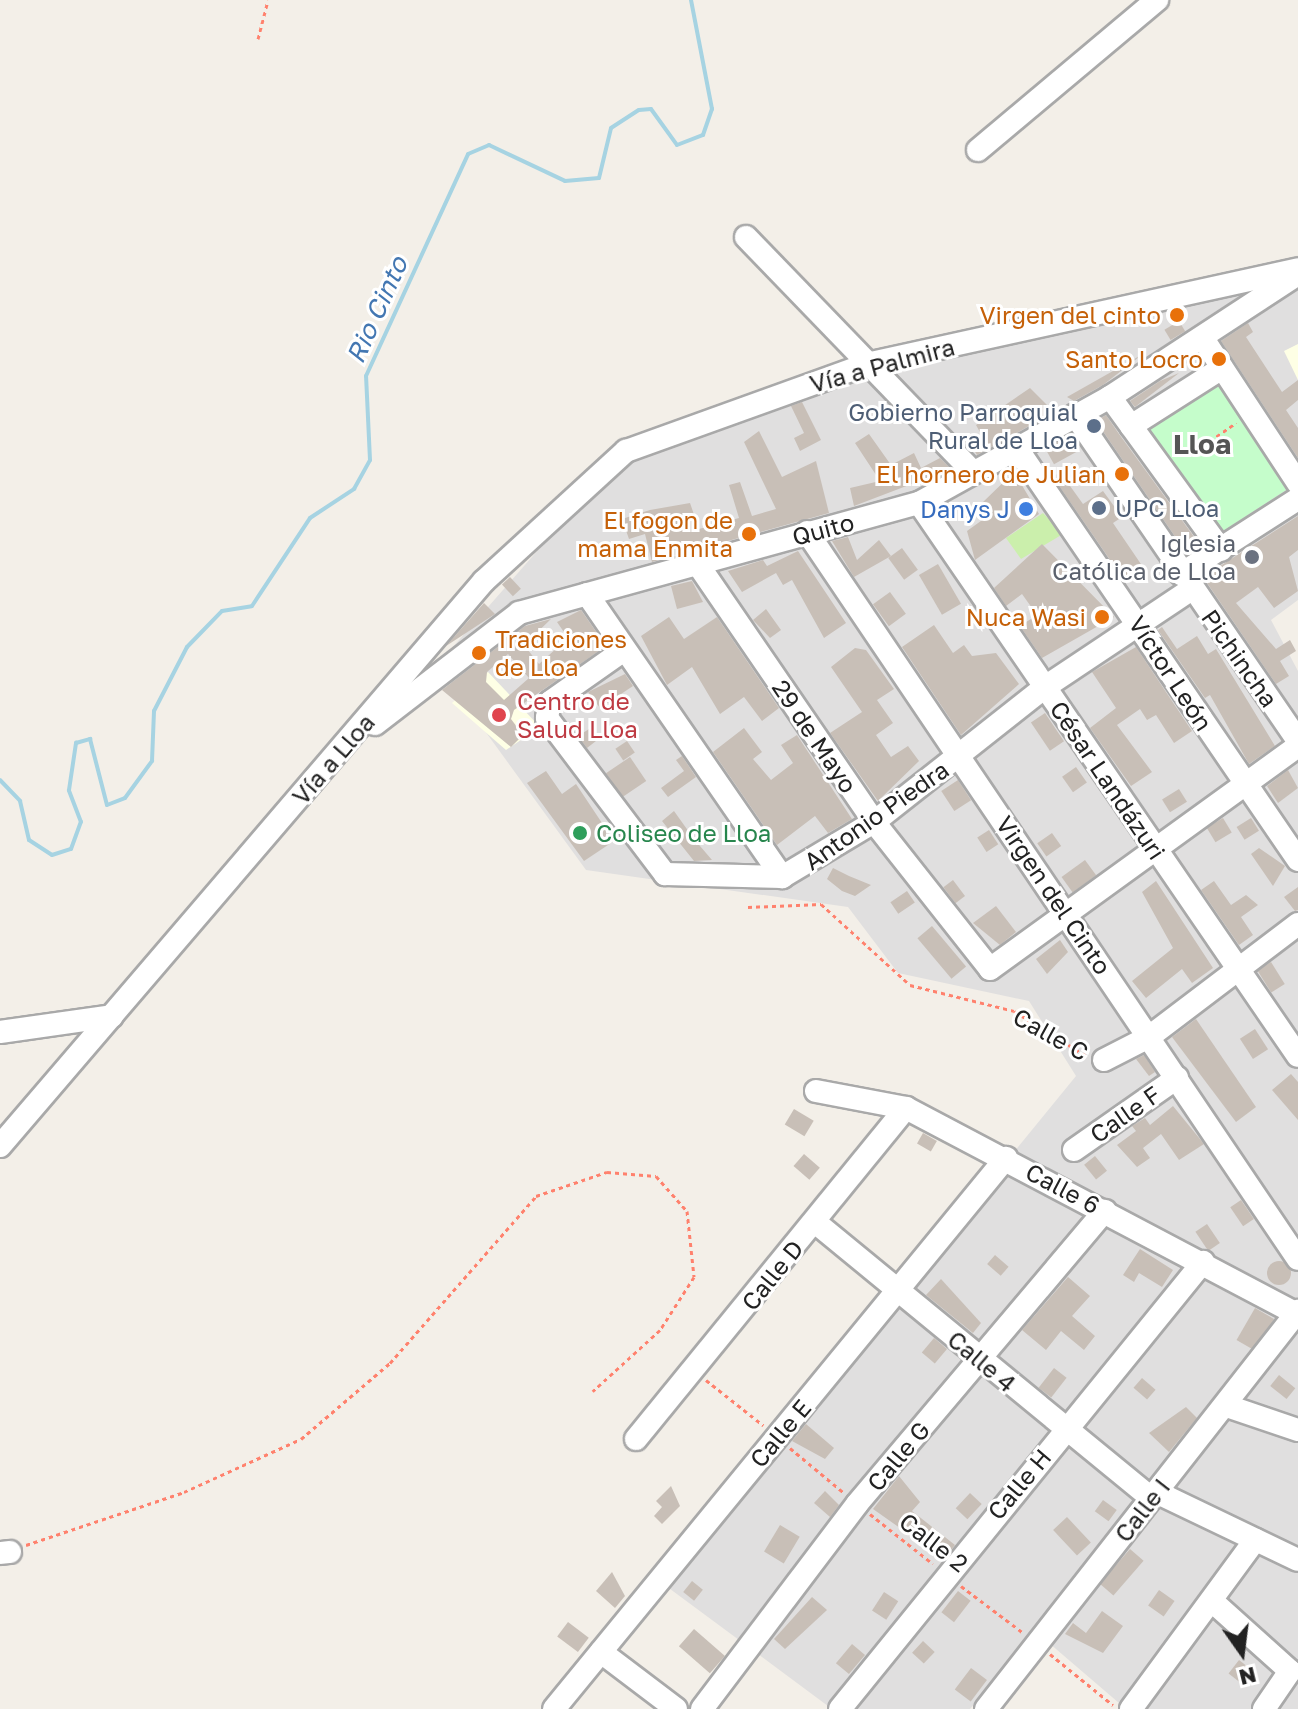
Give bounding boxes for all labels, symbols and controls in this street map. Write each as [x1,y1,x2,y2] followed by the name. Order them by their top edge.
[340,252,414,368] water label: Rio Cinto
[980,301,1161,329] place label: Virgen del cinto
[1168,306,1186,324] marker: Virgen del cinto
[806,332,958,398] street label: Vía a Palmira
[1065,345,1203,373] place label: Santo Locro
[1210,350,1228,368] marker: Santo Locro
[848,398,1078,454] place label: Gobierno Parroquial Rural de Lloa
[1085,417,1103,435] marker: Gobierno Parroquial Rural de Lloa
[1173,427,1231,461] district label: Lloa
[876,460,1106,488] place label: El hornero de Julian
[1113,465,1131,483] marker: El hornero de Julian
[1115,494,1219,522] place label: UPC Lloa
[920,495,1010,523] place label: Danys J
[1090,499,1108,517] marker: UPC Lloa
[1017,500,1035,518] marker: Danys J
[577,506,733,562] place label: El fogon de mama Enmita
[789,507,857,551] street label: Quito
[740,525,758,543] marker: El fogon de mama Enmita
[1052,529,1236,585] place label: Iglesia Católica de Lloa
[1243,548,1261,566] marker: Iglesia Católica de Lloa
[966,603,1086,631] place label: Nuca Wasi
[1196,604,1284,712] street label: Pichincha
[1093,608,1111,626] marker: Nuca Wasi
[1123,610,1219,736] street label: Víctor León
[495,625,627,681] place label: Tradiciones de Lloa
[470,644,488,662] marker: Tradiciones de Lloa
[767,674,863,798] street label: 29 de Mayo
[517,687,638,743] place label: Centro de Salud Lloa
[1044,695,1172,865] street label: César Landázuri
[488,704,510,726] marker: Centro de Salud Lloa
[286,708,380,810] street label: Vía a Lloa
[798,755,954,875] street label: Antonio Piedra
[990,810,1118,980] street label: Virgen del Cinto
[596,819,771,847] place label: Coliseo de Lloa
[571,824,589,842] marker: Coliseo de Lloa
[1008,1002,1094,1066] street label: Calle C
[1084,1079,1166,1149] street label: Calle F
[1021,1157,1105,1219] street label: Calle 6
[735,1234,809,1316] street label: Calle D
[942,1324,1022,1398] street label: Calle 4
[743,1393,817,1473] street label: Calle E
[861,1415,935,1497] street label: Calle G
[981,1443,1057,1525] street label: Calle H
[1108,1473,1176,1547] street label: Calle I
[894,1506,974,1578] street label: Calle 2
[1202,1613,1282,1693] north arrow
[1237,1662,1259,1692] text: N

